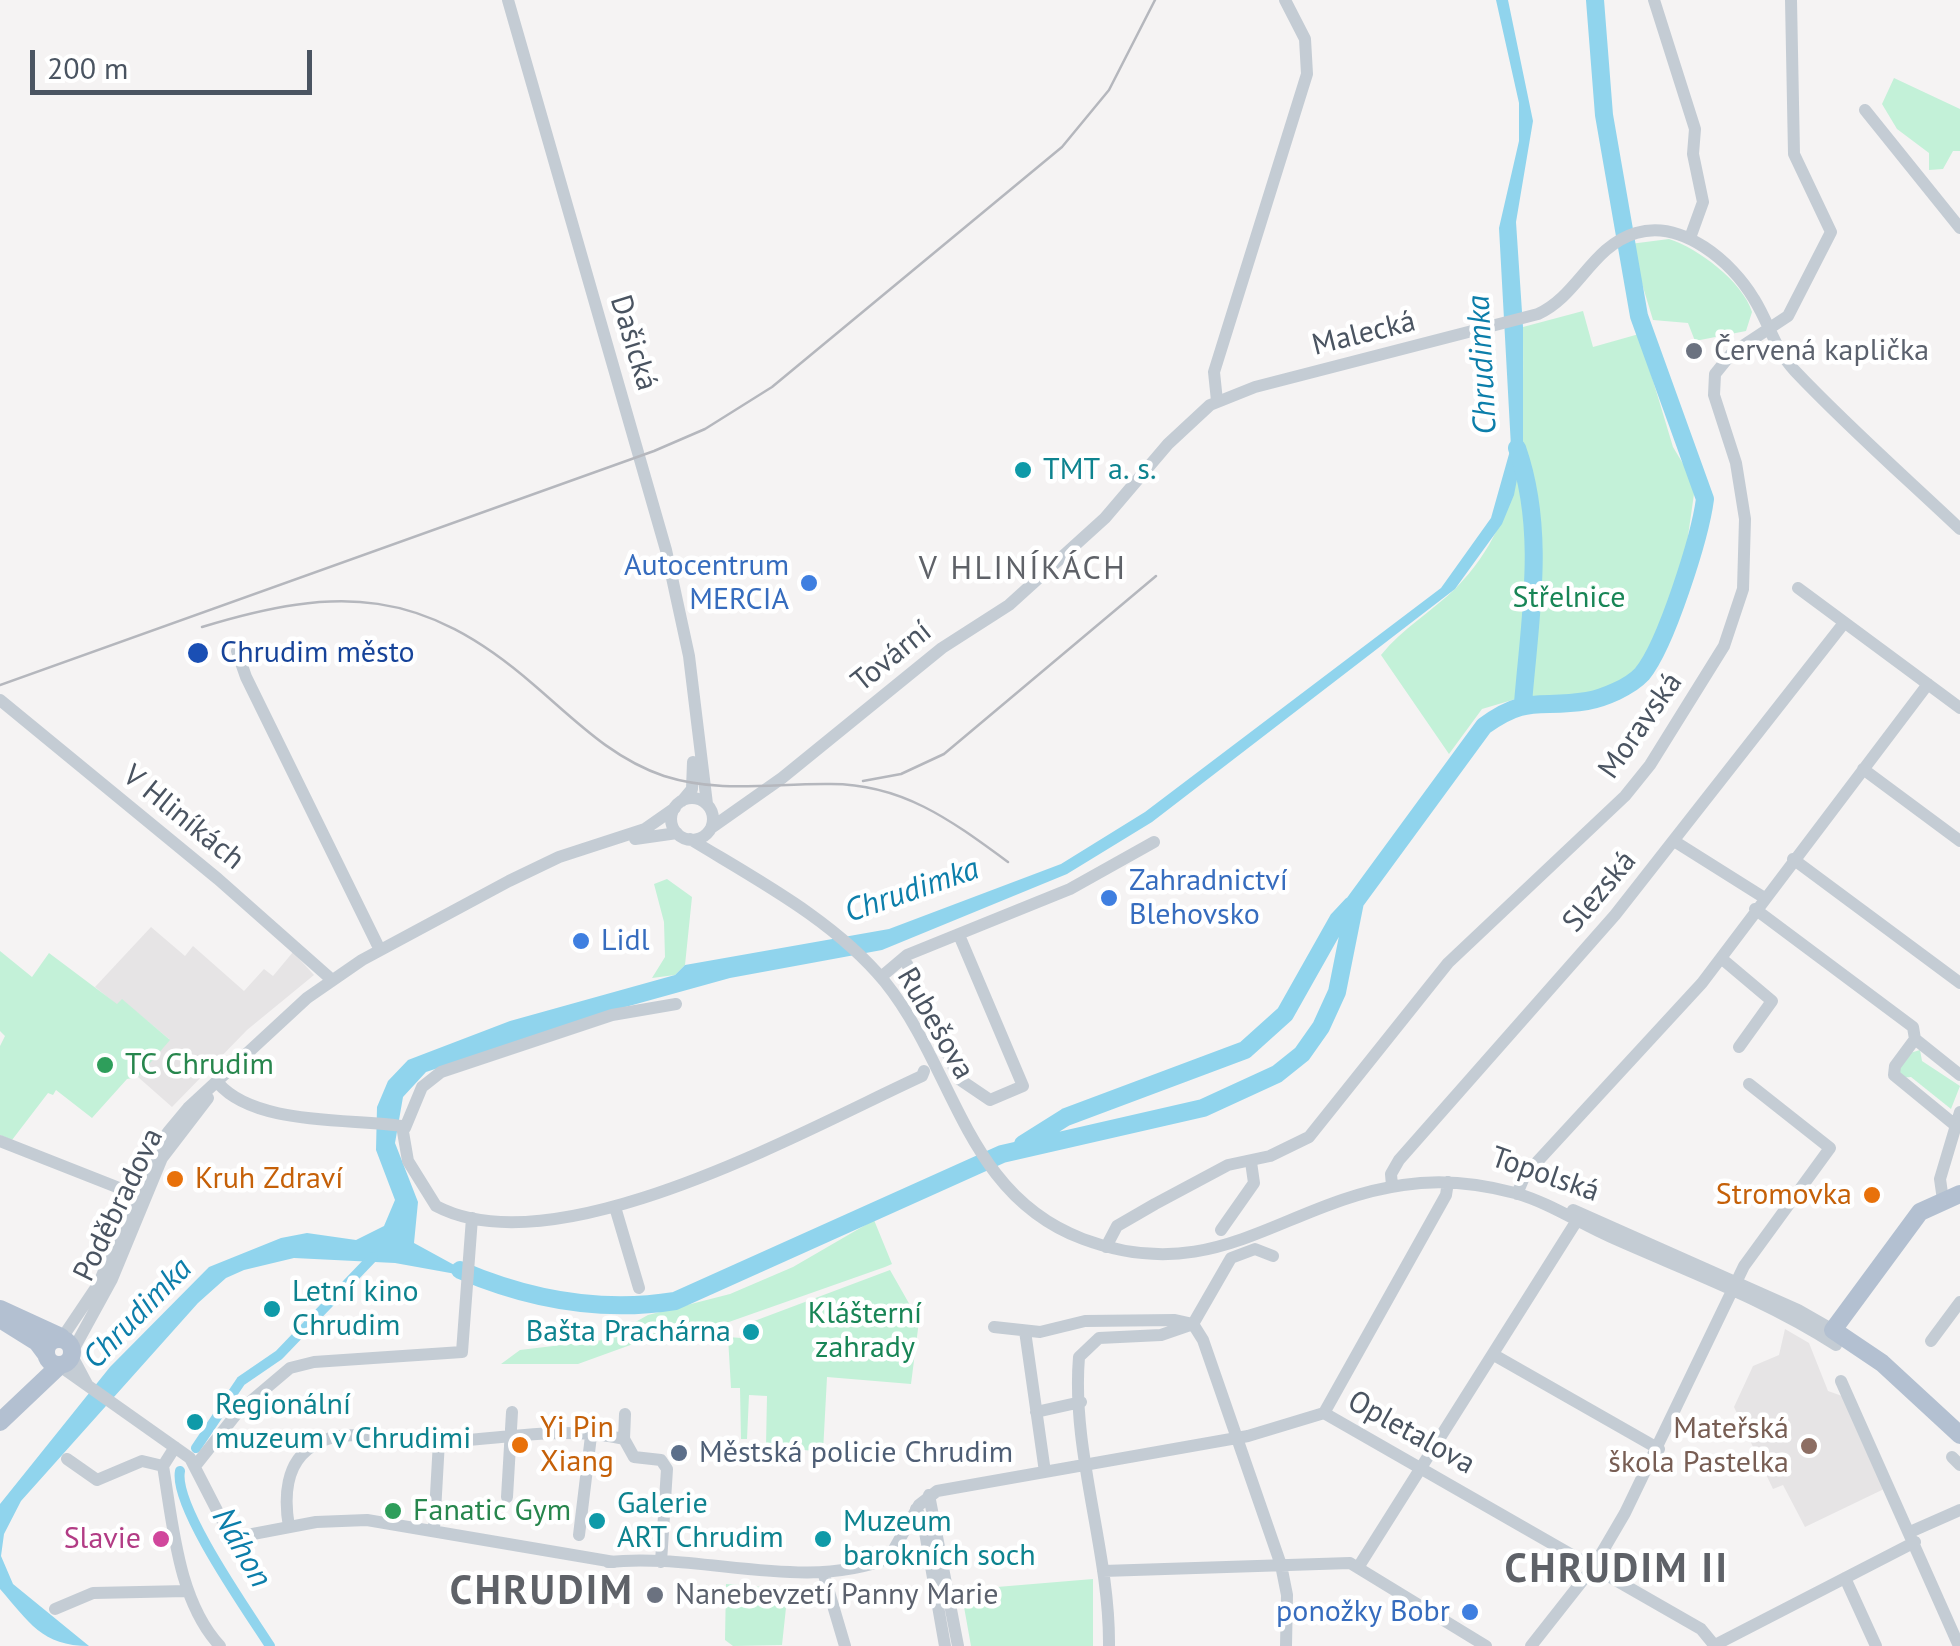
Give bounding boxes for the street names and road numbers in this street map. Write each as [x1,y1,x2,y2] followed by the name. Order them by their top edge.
[601,291,665,395] street label: Dašická
[1309,304,1419,364] street label: Malecká
[845,614,939,700] street label: Tovární
[1591,666,1691,786] street label: Moravská
[115,758,251,878] street label: V Hliníkách
[1556,844,1644,940] street label: Slezská
[889,962,981,1086] street label: Rubešova
[67,1123,171,1287] street label: Poděbradova
[1486,1140,1604,1210] street label: Topolská
[1341,1383,1481,1483] street label: Opletalova

